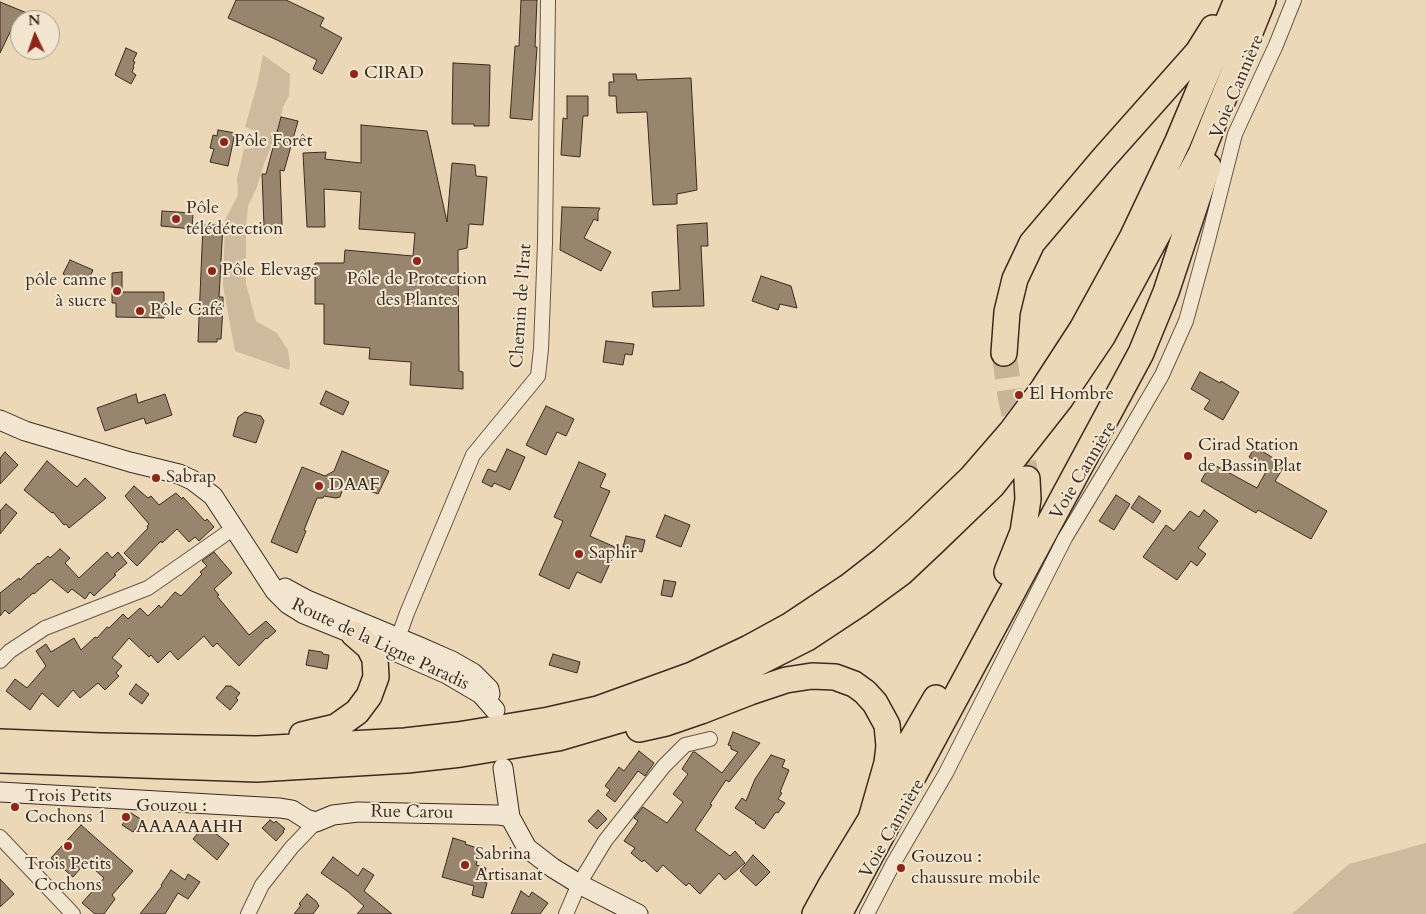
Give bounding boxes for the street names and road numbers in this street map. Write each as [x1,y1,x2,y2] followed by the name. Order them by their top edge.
[1206,32,1270,142] street label: Voie Cannière
[507,243,537,369] street label: Chemin de l'Irat
[1046,418,1122,524] street label: Voie Cannière
[288,594,472,696] street label: Route de la Ligne Paradis
[856,776,930,882] street label: Voie Cannière
[370,801,454,825] street label: Rue Carou

